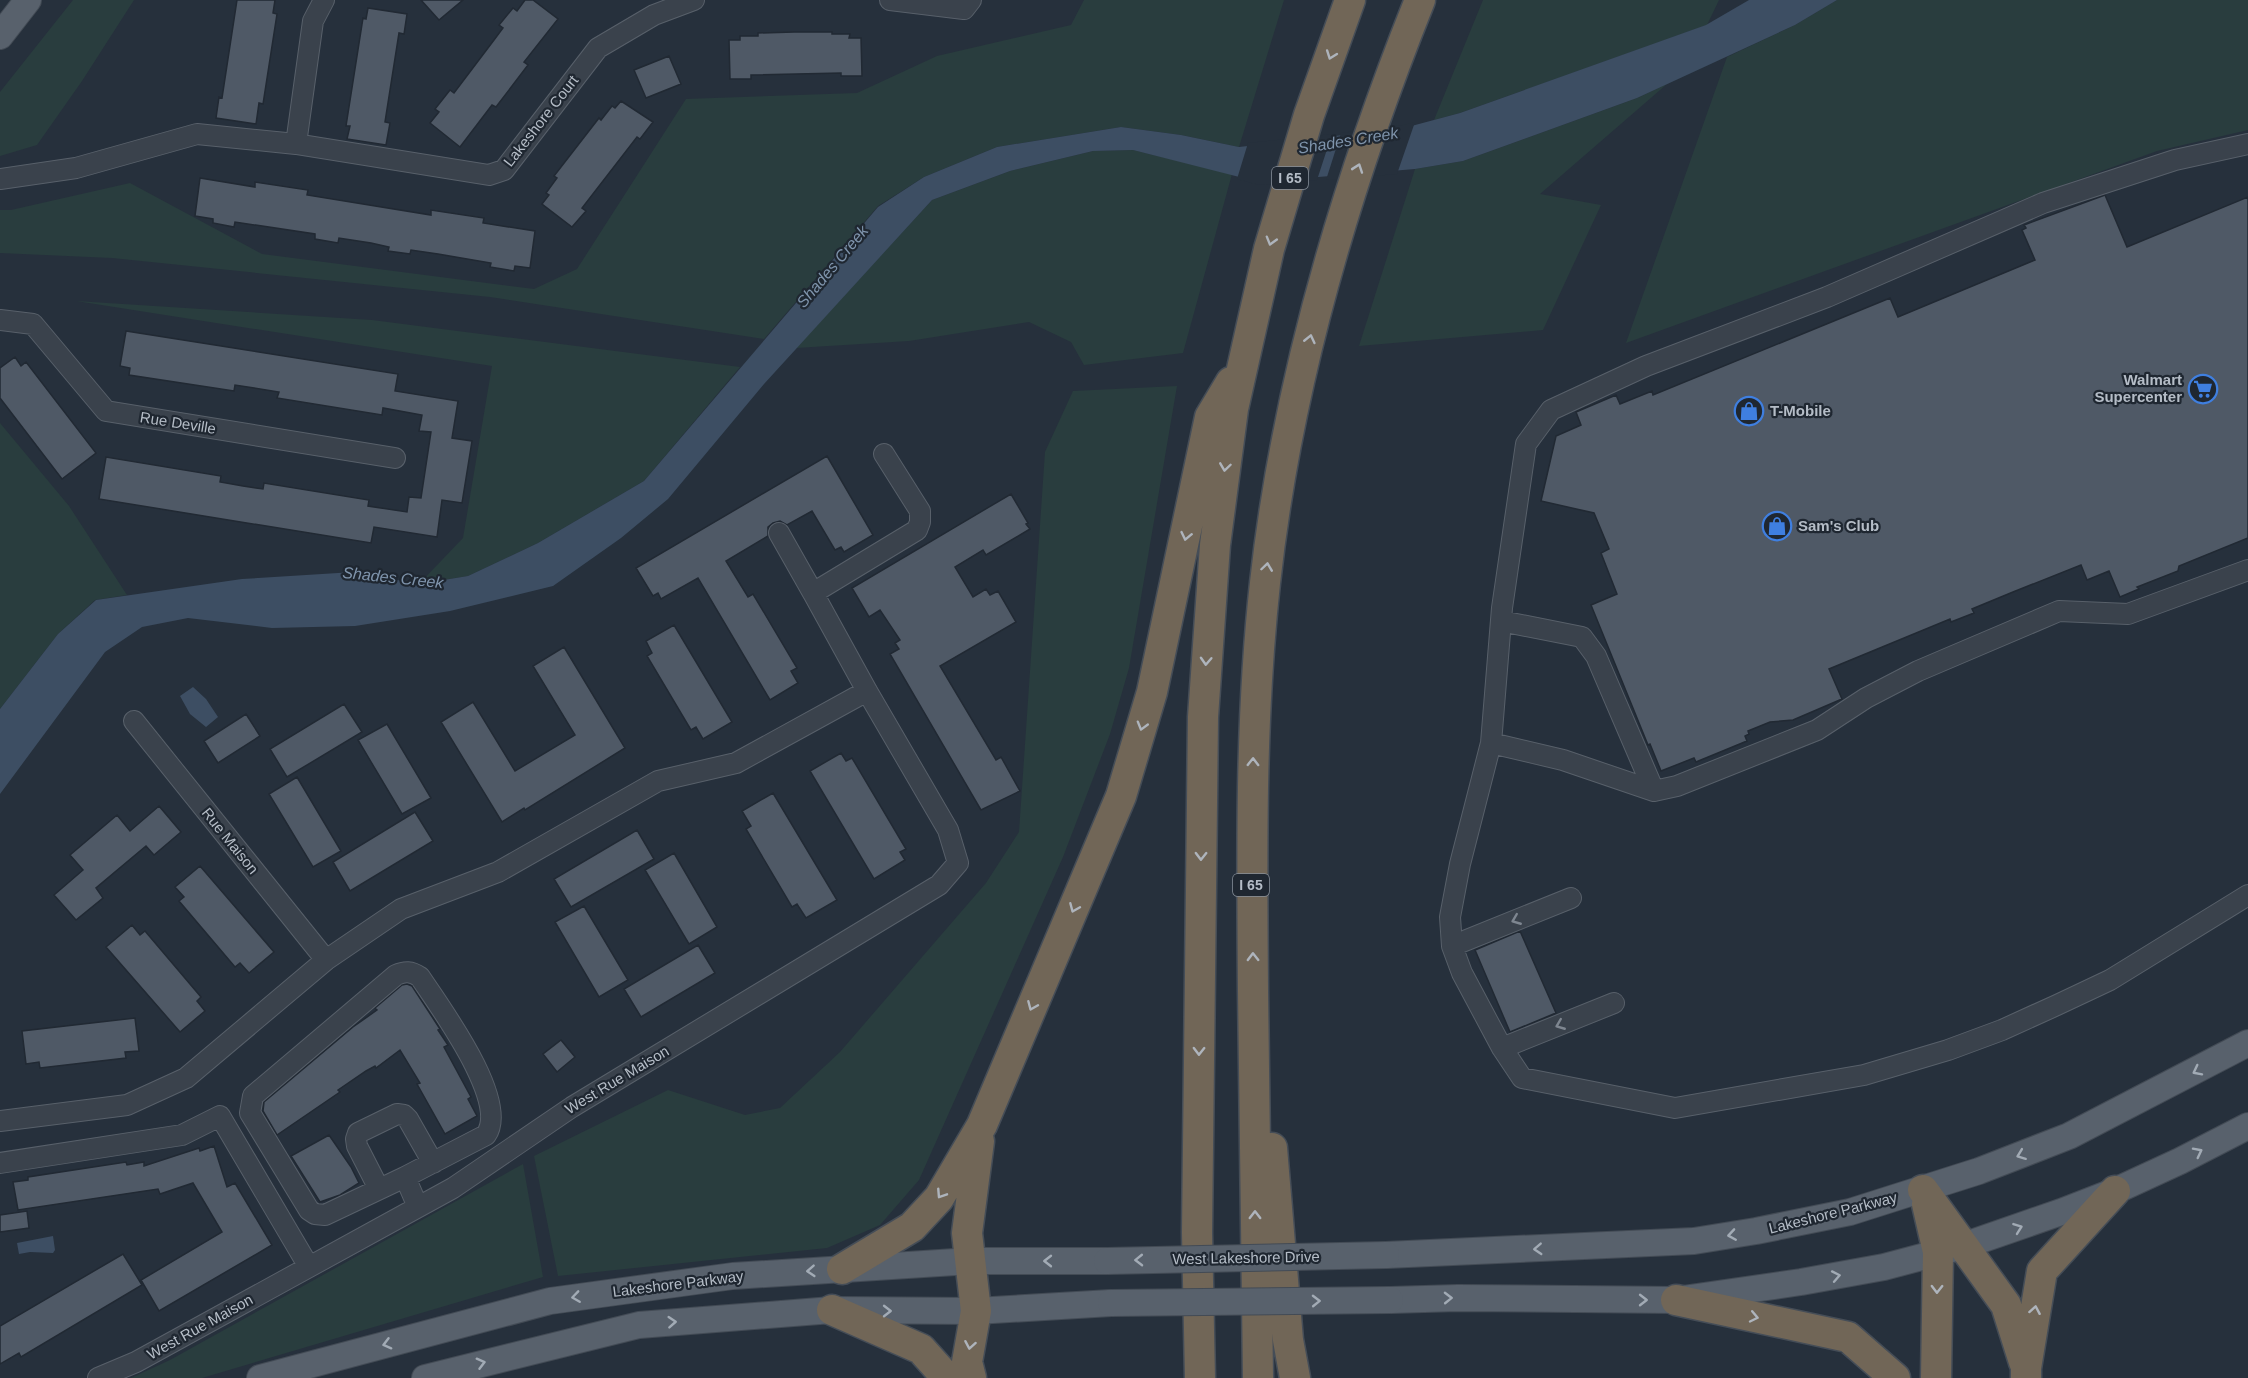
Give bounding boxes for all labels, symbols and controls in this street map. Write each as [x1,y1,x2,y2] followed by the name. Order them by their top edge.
[1325,49,1338,60] one-way arrow
[500,71,582,170] street label: Lakeshore Court
[1297,124,1400,157] water label: Shades Creek
[1350,163,1363,174] one-way arrow
[1272,167,1308,189] road number: I 65
[793,221,872,311] water label: Shades Creek
[1266,235,1278,246] one-way arrow
[1302,334,1315,344] one-way arrow
[2094,371,2182,405] place label: Walmart Supercenter
[2187,373,2219,405] supermarket icon: Walmart Supercenter
[1733,395,1765,427] shop icon: T-Mobile
[1770,402,1831,419] place label: T-Mobile
[139,408,217,437] street label: Rue Deville
[1220,462,1232,471] one-way arrow
[1761,510,1793,542] shop icon: Sam's Club
[1798,517,1879,534] place label: Sam's Club
[1180,531,1193,541] one-way arrow
[1261,563,1273,572] one-way arrow
[342,564,445,591] water label: Shades Creek
[1199,656,1212,665] one-way arrow
[1137,720,1149,731] one-way arrow
[1247,757,1259,766] one-way arrow
[199,804,262,877] street label: Rue Maison
[1195,851,1207,860] one-way arrow
[1233,874,1269,896] road number: I 65
[1069,902,1081,913] one-way arrow
[1512,913,1523,925] one-way arrow
[1247,952,1259,961] one-way arrow
[1027,1000,1039,1011] one-way arrow
[1555,1018,1566,1030] one-way arrow
[562,1042,672,1117] street label: West Rue Maison
[1193,1046,1205,1055] one-way arrow
[2192,1064,2203,1075] one-way arrow
[2016,1147,2027,1160] one-way arrow
[2192,1148,2202,1159] one-way arrow
[938,1187,949,1198] one-way arrow
[1767,1188,1899,1237] street label: Lakeshore Parkway
[1249,1210,1261,1219] one-way arrow
[2013,1222,2023,1235] one-way arrow
[1728,1228,1737,1240] one-way arrow
[1534,1242,1543,1255] one-way arrow
[1172,1248,1320,1267] street label: West Lakeshore Drive
[1134,1254,1143,1266] one-way arrow
[1044,1255,1053,1267] one-way arrow
[807,1264,816,1277] one-way arrow
[612,1267,745,1300] street label: Lakeshore Parkway
[1831,1270,1841,1283] one-way arrow
[1931,1284,1943,1293] one-way arrow
[144,1290,256,1363] street label: West Rue Maison
[571,1291,581,1303] one-way arrow
[1444,1292,1453,1305] one-way arrow
[1639,1294,1648,1306] one-way arrow
[1312,1295,1321,1307] one-way arrow
[883,1305,892,1317] one-way arrow
[2029,1306,2041,1315] one-way arrow
[1749,1310,1759,1323] one-way arrow
[667,1316,676,1329] one-way arrow
[382,1337,392,1350] one-way arrow
[964,1340,977,1350] one-way arrow
[476,1357,486,1370] one-way arrow

